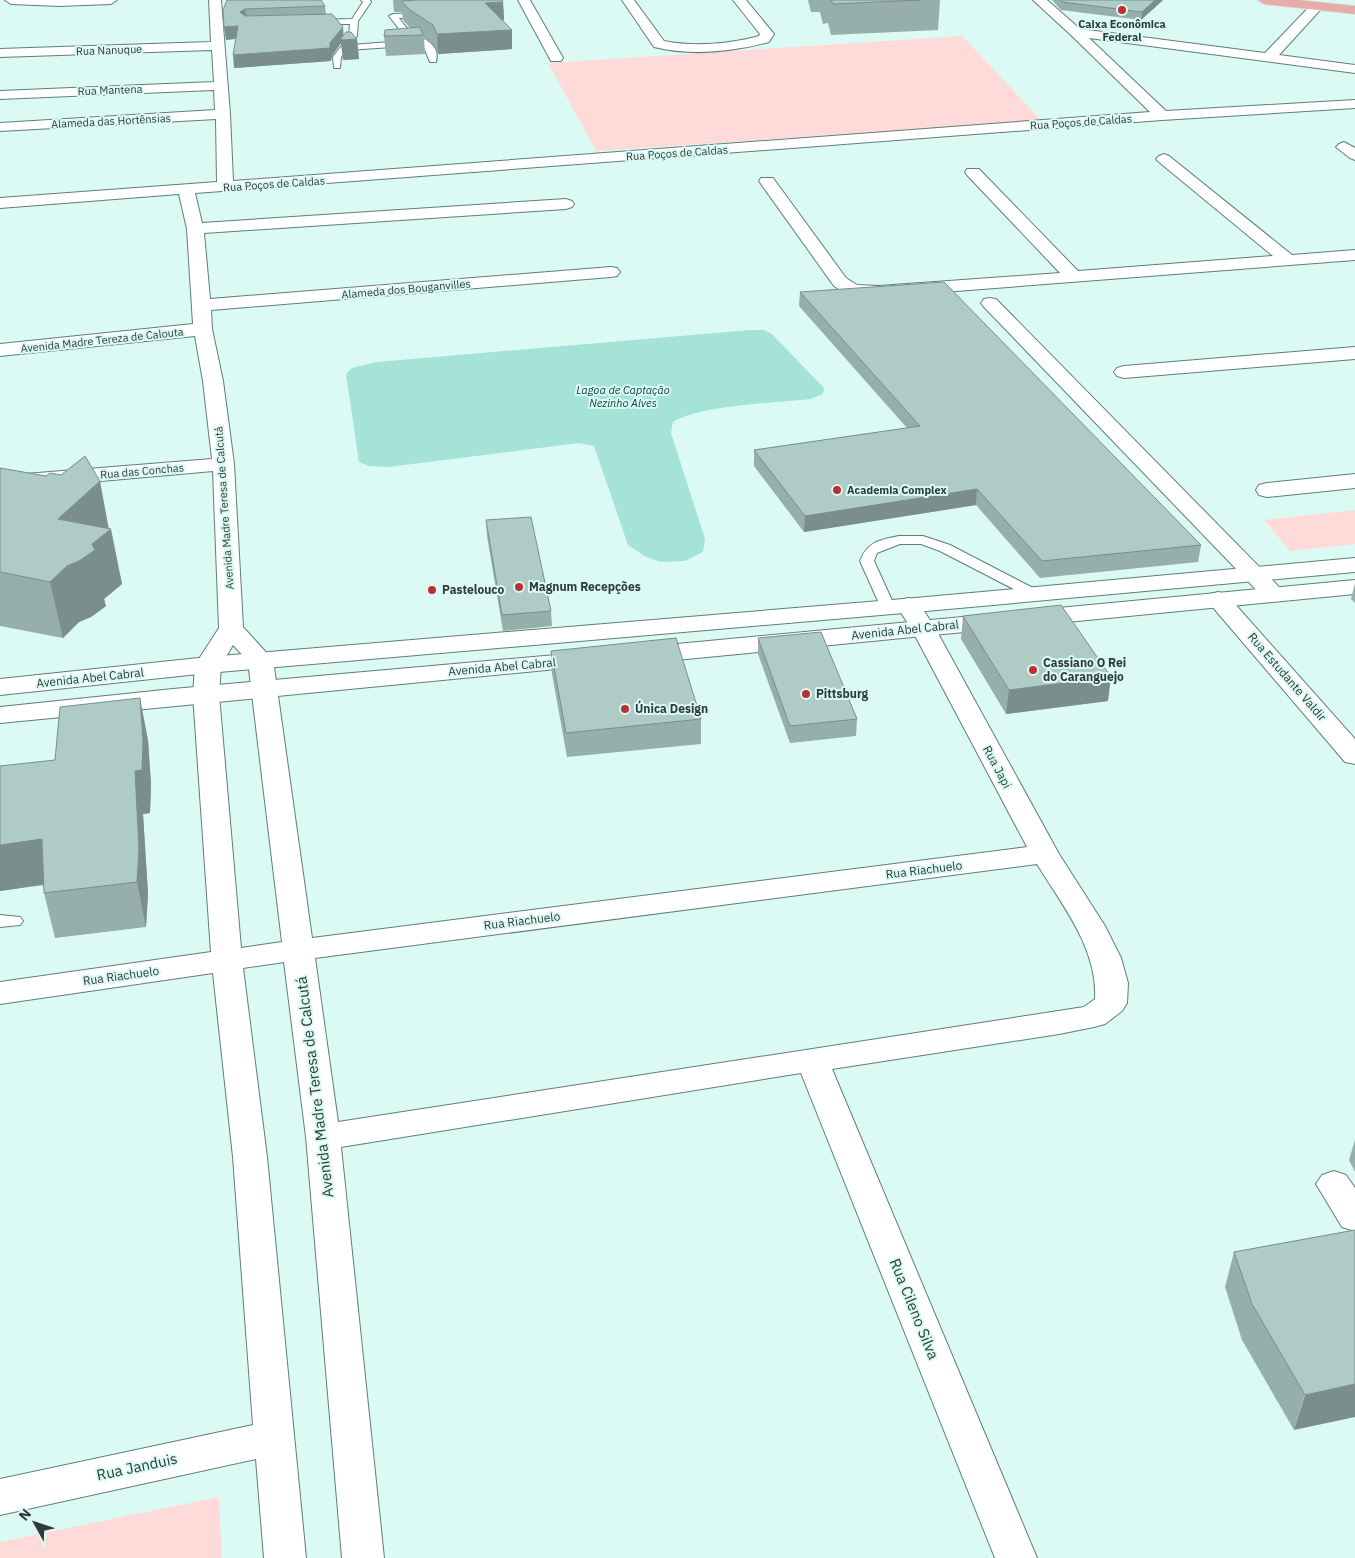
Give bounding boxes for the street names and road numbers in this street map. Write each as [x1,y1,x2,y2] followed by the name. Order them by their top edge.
[75,42,143,58] street label: Rua Nanuque
[77,82,143,98] street label: Rua Mantena
[51,111,171,131] street label: Alameda das Hortênsias
[1029,111,1133,133] street label: Rua Poços de Caldas
[625,142,729,164] street label: Rua Poços de Caldas
[222,173,326,195] street label: Rua Poços de Caldas
[341,276,471,302] street label: Alameda dos Bouganvilles
[20,324,184,356] street label: Avenida Madre Tereza de Calouta
[211,426,237,590] street label: Avenida Madre Teresa de Calcutá
[99,460,185,482] street label: Rua das Conchas
[850,616,959,643] street label: Avenida Abel Cabral
[1245,629,1330,724] street label: Rua Estudante Valdir
[447,654,556,679] street label: Avenida Abel Cabral
[35,664,144,691] street label: Avenida Abel Cabral
[980,743,1015,791] street label: Rua Japi
[885,857,963,882] street label: Rua Riachuelo
[483,908,561,933] street label: Rua Riachuelo
[82,963,160,988] street label: Rua Riachuelo
[291,975,338,1199] street label: Avenida Madre Teresa de Calcutá
[886,1256,943,1362] street label: Rua Cileno Silva
[95,1449,179,1484] street label: Rua Janduis

